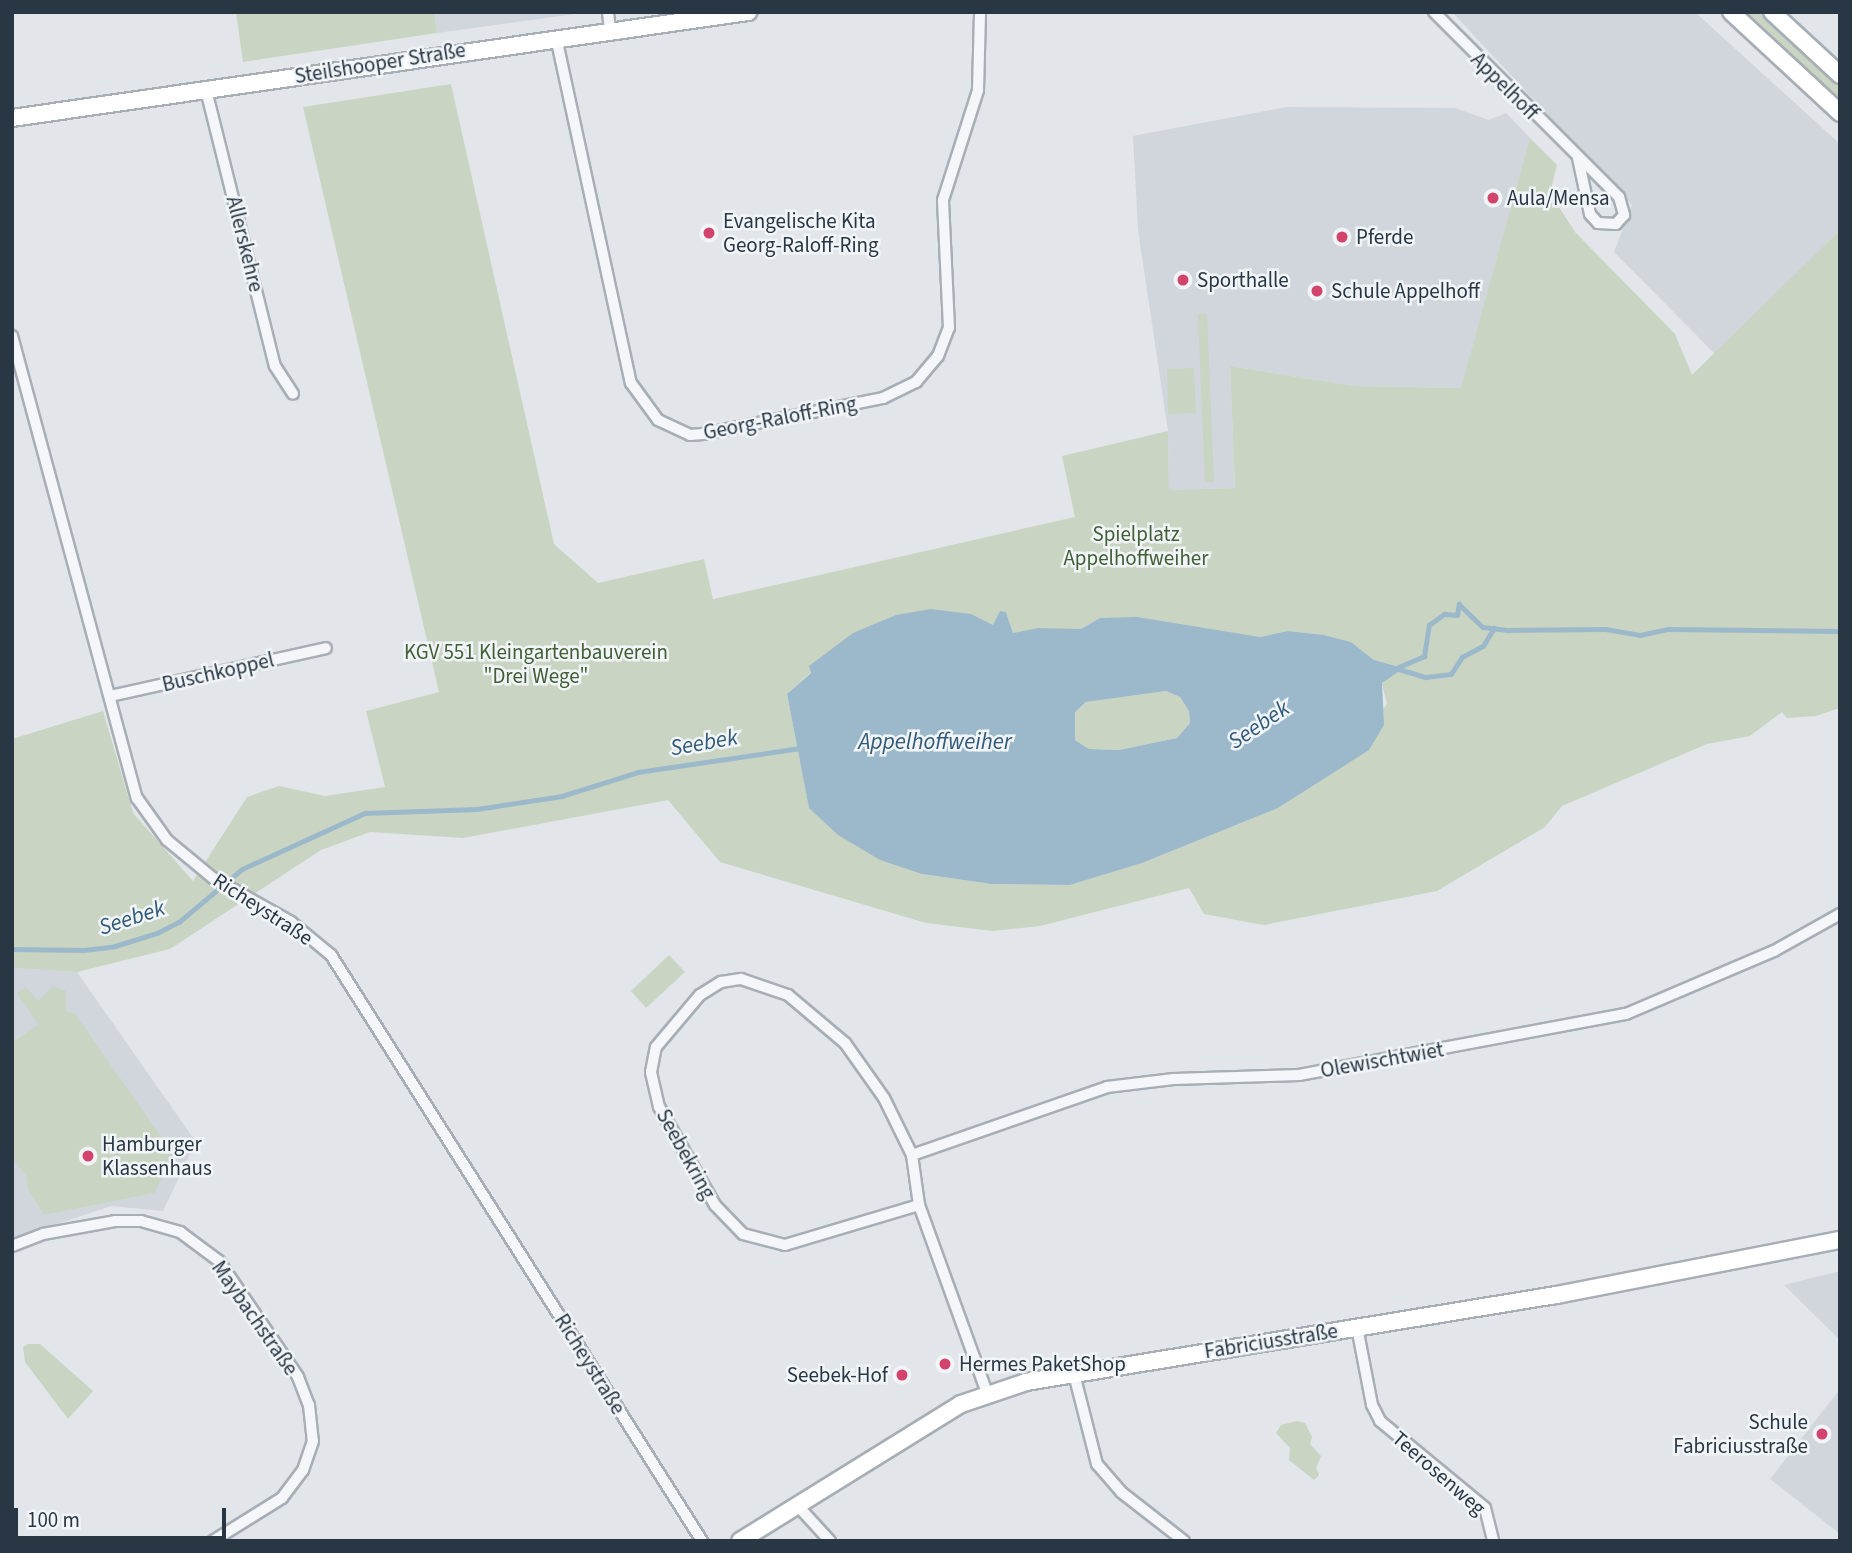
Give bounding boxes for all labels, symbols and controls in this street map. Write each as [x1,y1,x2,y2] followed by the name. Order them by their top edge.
[293,37,467,89] street label: Steilshooper Straße
[1466,47,1544,125] street label: Appelhoff
[1507,185,1610,211] place label: Aula/Mensa
[1485,190,1501,206] marker: Aula/Mensa
[221,193,269,295] street label: Allerskehre
[723,208,879,258] place label: Evangelische Kita Georg-Raloff-Ring
[1356,224,1413,250] place label: Pferde
[701,225,717,241] marker: Evangelische Kita Georg-Raloff-Ring
[1334,229,1350,245] marker: Pferde
[1197,267,1289,293] place label: Sporthalle
[1175,272,1191,288] marker: Sporthalle
[1331,278,1480,304] place label: Schule Appelhoff
[1309,283,1325,299] marker: Schule Appelhoff
[701,391,859,445] street label: Georg-Raloff-Ring
[1063,521,1209,571] park label: Spielplatz Appelhoffweiher
[404,639,668,689] park label: KGV 551 Kleingartenbauverein "Drei Wege"
[160,647,276,697] street label: Buschkoppel
[1223,695,1295,755] water label: Seebek
[668,724,740,762] water label: Seebek
[858,728,1012,756] water label: Appelhoffweiher
[208,867,318,951] street label: Richeystraße
[95,894,169,942] water label: Seebek
[1318,1037,1446,1083] street label: Olewischtwiet
[651,1105,721,1203] street label: Seebekring
[102,1131,212,1181] place label: Hamburger Klassenhaus
[80,1148,96,1164] marker: Hamburger Klassenhaus
[206,1256,304,1380] street label: Maybachstraße
[549,1309,631,1419] street label: Richeystraße
[1203,1318,1339,1364] street label: Fabriciusstraße
[959,1351,1126,1377] place label: Hermes PaketShop
[937,1356,953,1372] marker: Hermes PaketShop
[787,1362,888,1388] place label: Seebek-Hof
[894,1367,910,1383] marker: Seebek-Hof
[1673,1409,1808,1459] place label: Schule Fabriciusstraße
[1387,1426,1491,1520] street label: Teerosenweg
[1814,1426,1830,1442] marker: Schule Fabriciusstraße
[18,1494,229,1538] scale bar
[27,1505,80,1535] text: 100 m

